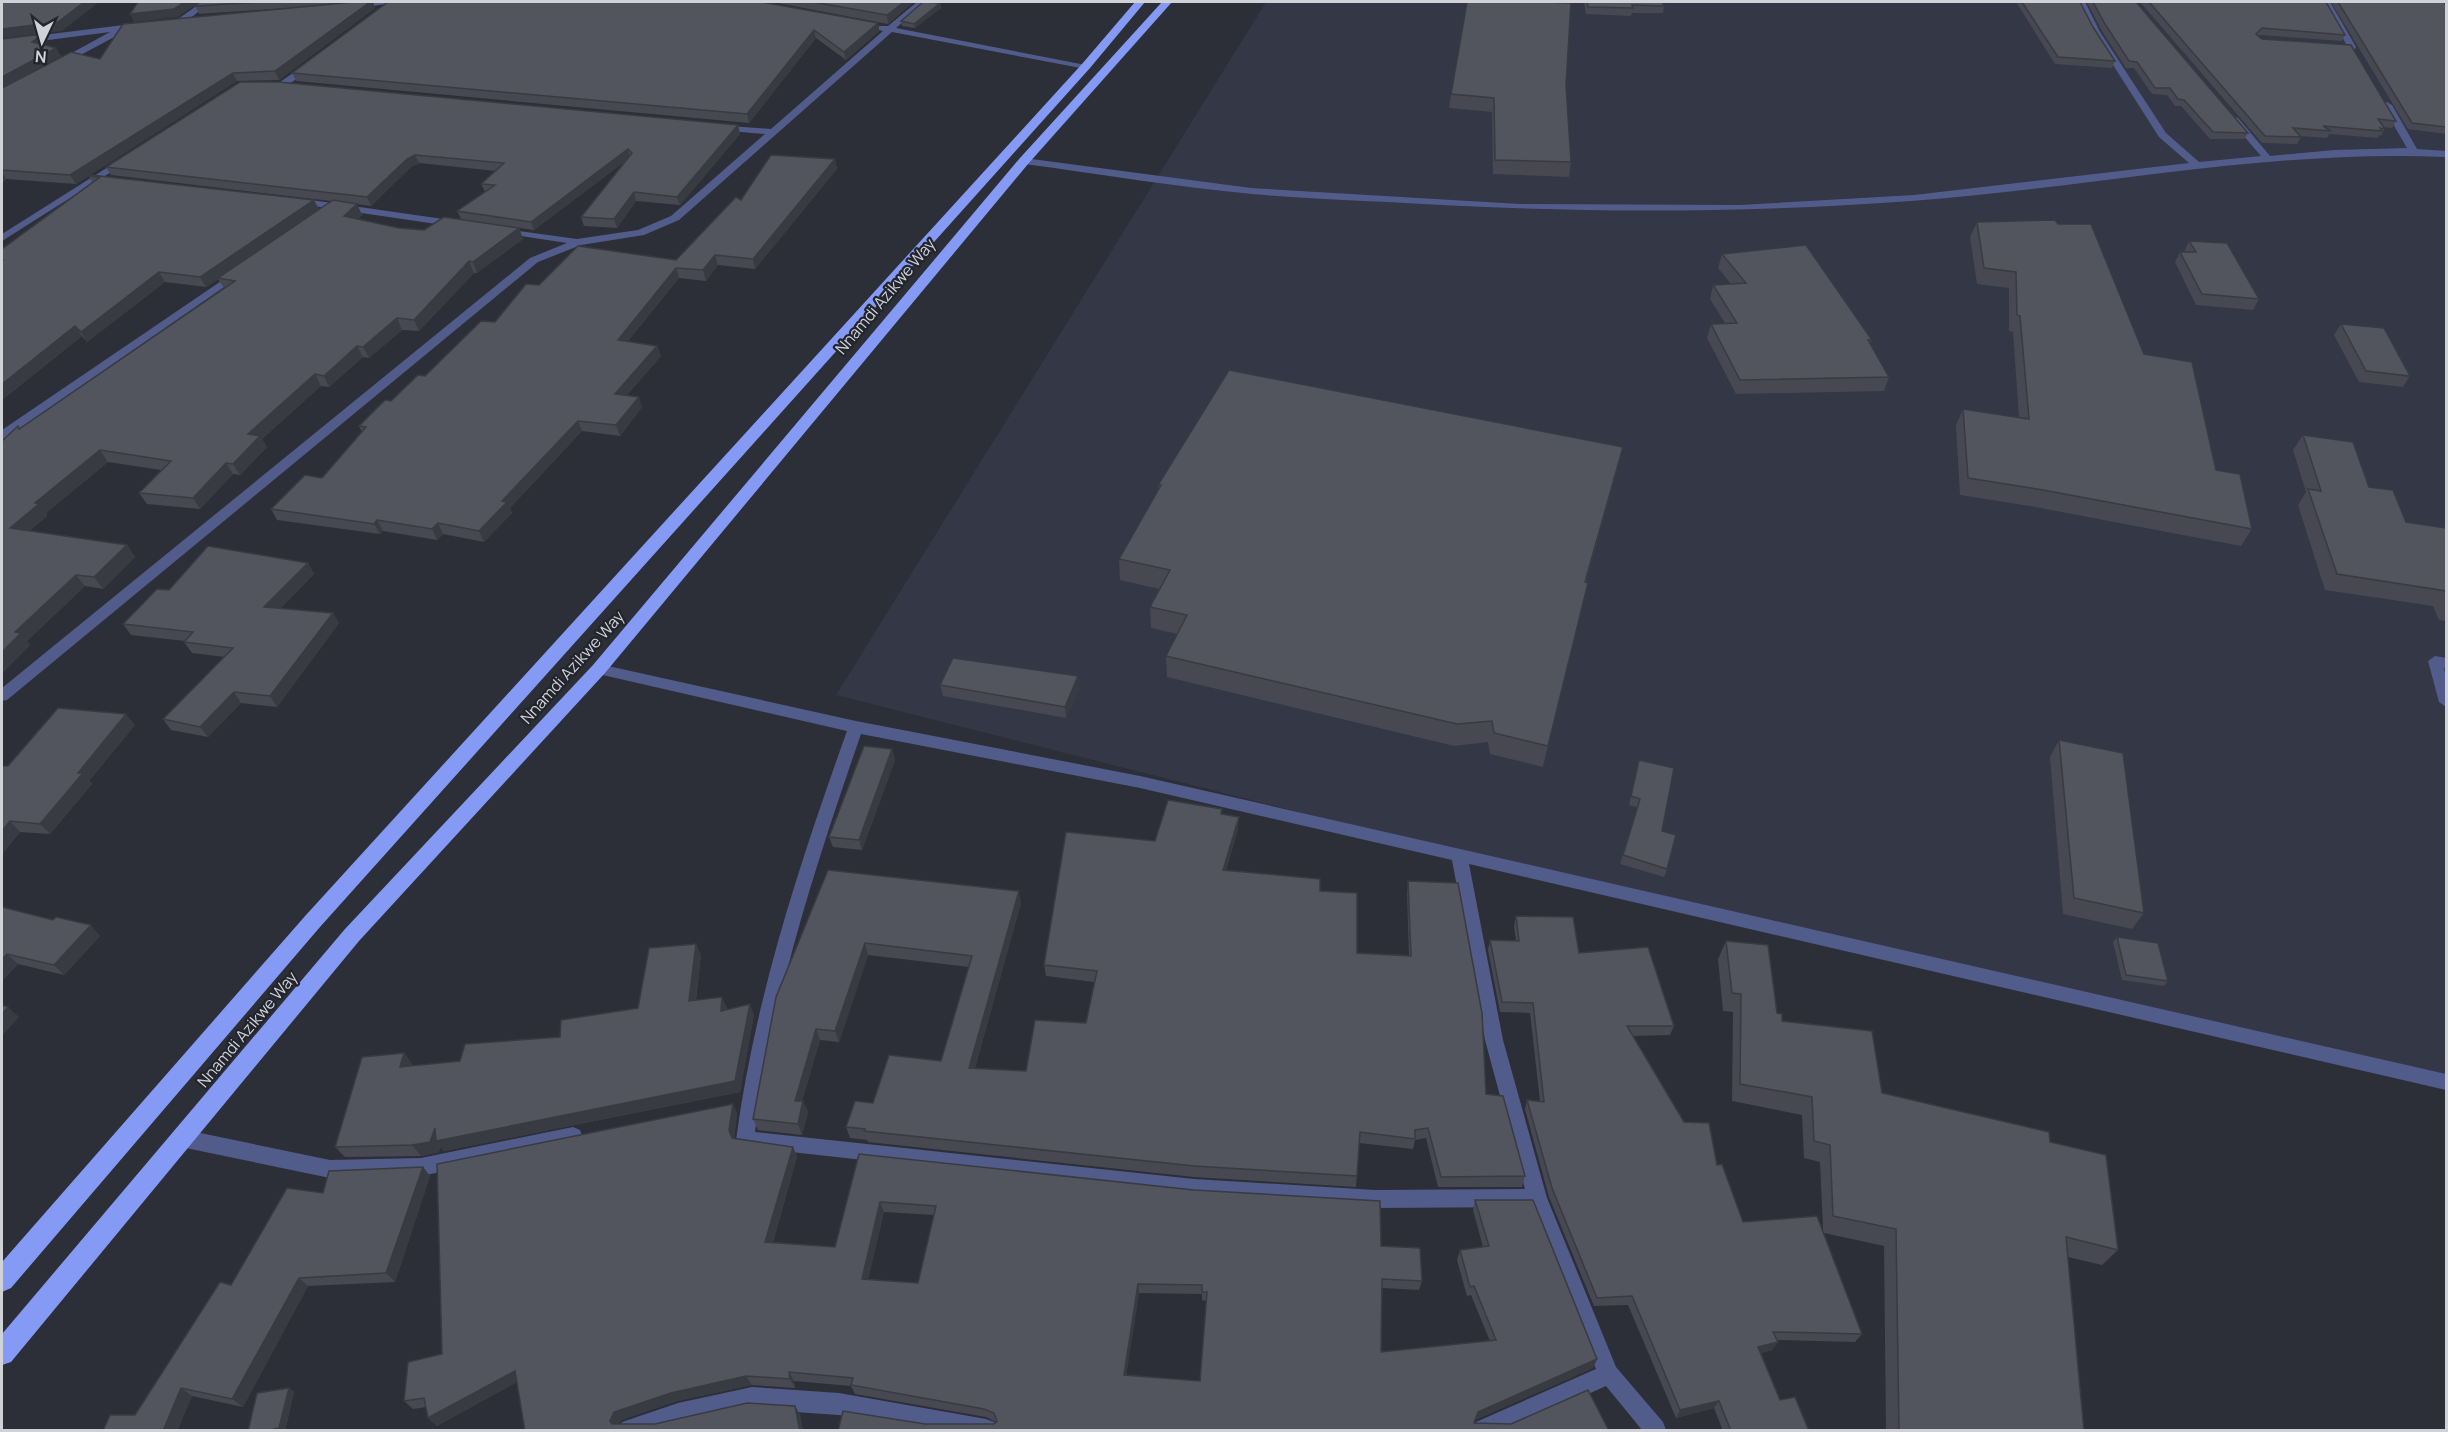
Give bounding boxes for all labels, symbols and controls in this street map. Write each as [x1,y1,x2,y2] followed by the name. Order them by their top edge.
[12,12,72,72] north arrow
[34,45,47,68] text: N
[830,233,940,359] street label: Nnamdi Azikwe Way
[515,605,629,728] street label: Nnamdi Azikwe Way
[192,966,302,1092] street label: Nnamdi Azikwe Way

